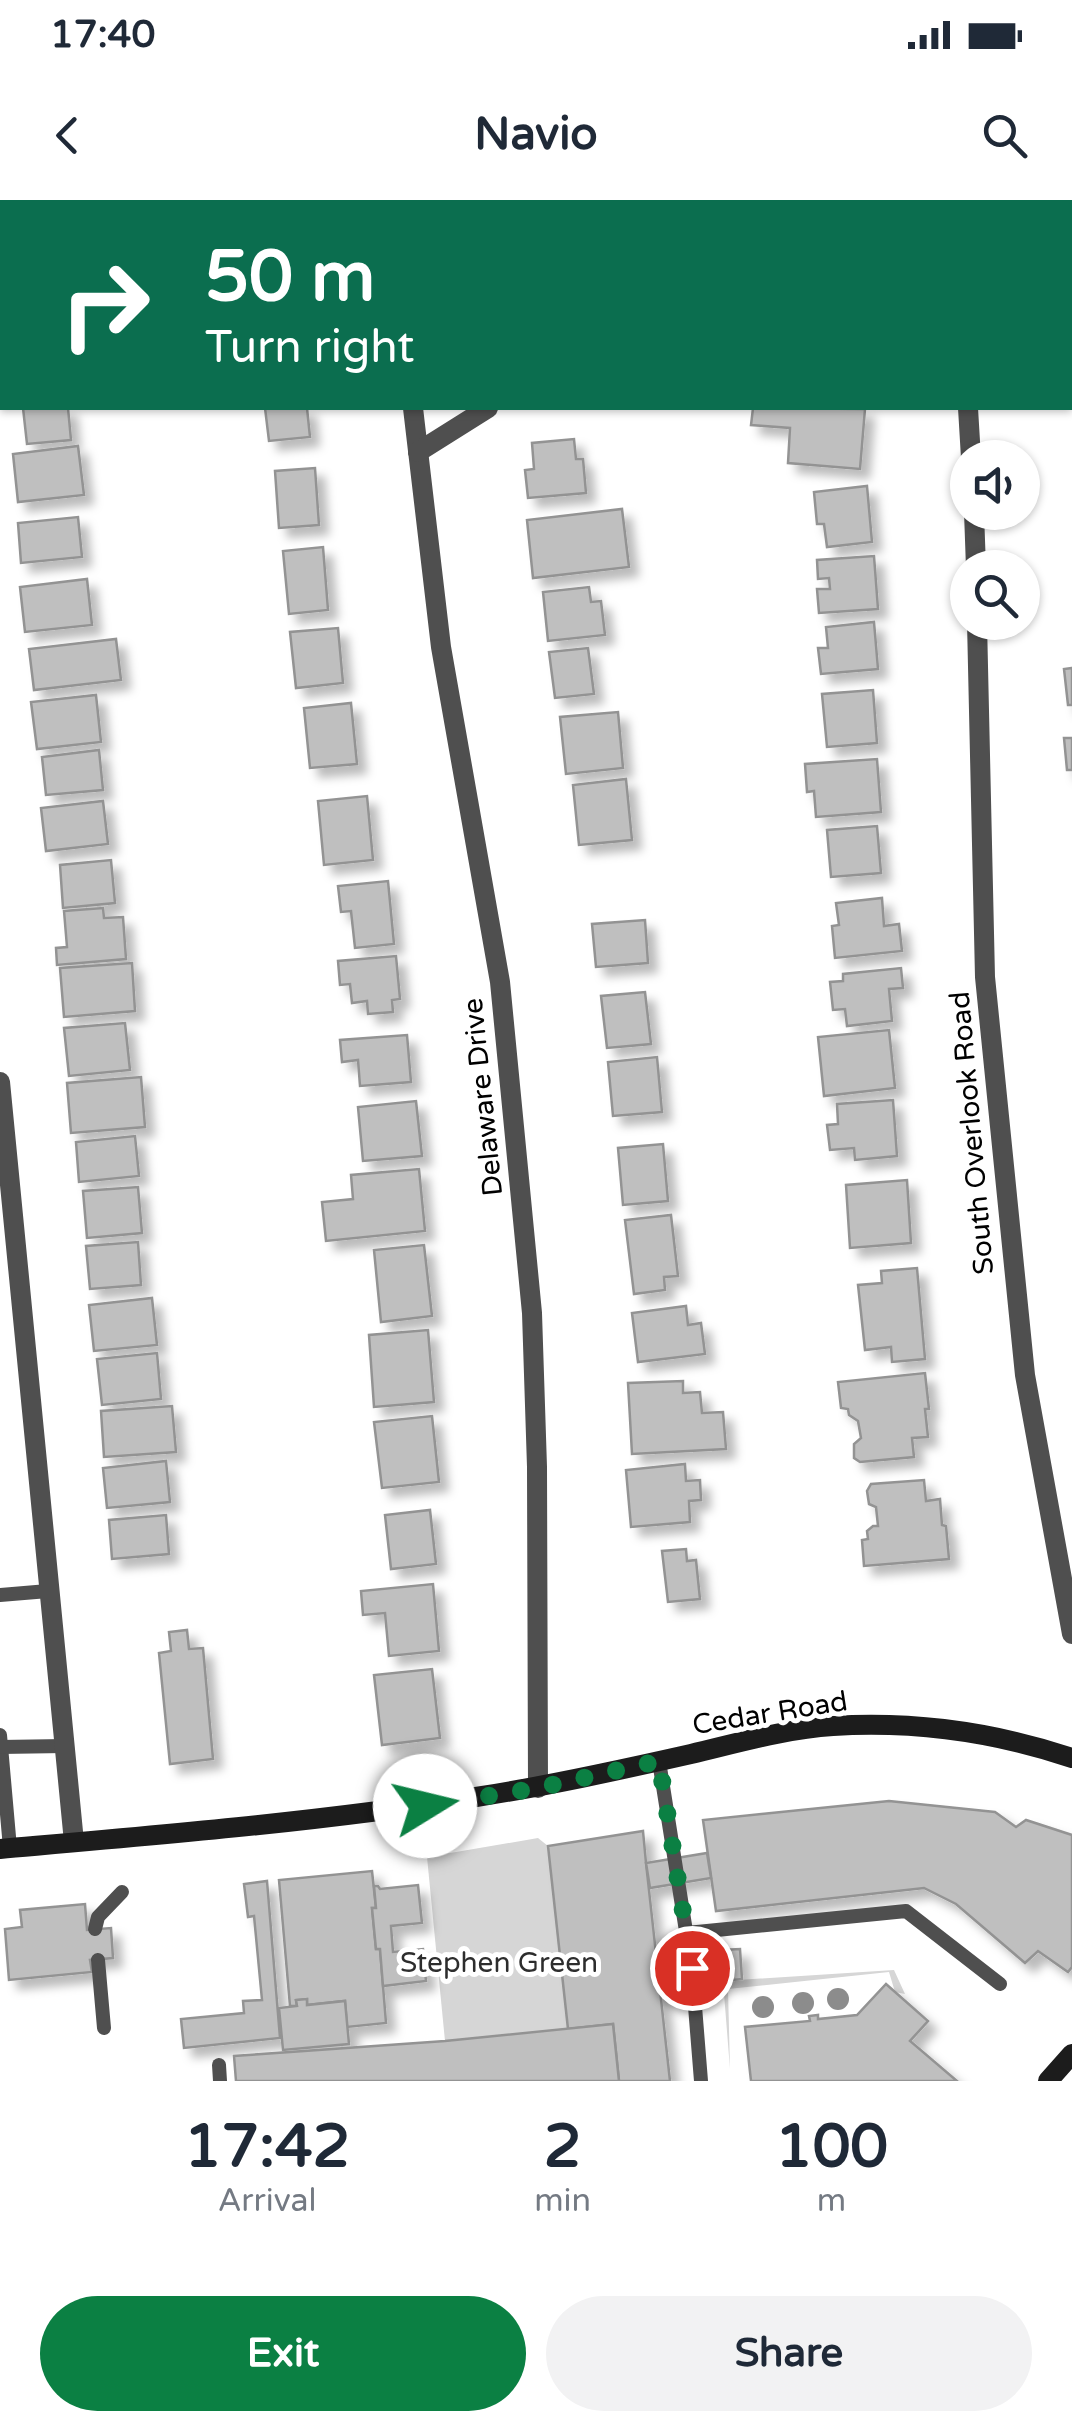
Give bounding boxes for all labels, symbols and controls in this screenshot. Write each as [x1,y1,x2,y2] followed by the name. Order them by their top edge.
[50,12,155,58] text: 17:40
[40,108,95,163] icon: back
[474,108,598,162] text: Navio
[977,108,1032,163] icon: search
[205,236,375,320] text: 50 m
[40,240,170,370] icon: right
[205,321,414,375] text: Turn right
[950,440,1040,640] map controls
[950,440,1040,530] button: sound
[950,550,1040,640] button: search
[943,990,1001,1276] street label: South Overlook Road
[456,996,510,1198] street label: Delaware Drive
[690,1684,850,1742] street label: Cedar Road
[373,1754,477,1858] position arrow
[650,1926,735,2011] pin
[665,1941,720,1996] icon: arrive
[400,1946,598,1980] park label: Stephen Green
[184,2111,350,2183] text: 17:42
[544,2111,581,2183] text: 2
[775,2111,888,2183] text: 100
[218,2182,317,2220] text: Arrival
[534,2182,591,2220] text: min
[817,2182,846,2220] text: m
[40,2296,526,2411] button: Exit
[546,2296,1032,2411] button: Share

